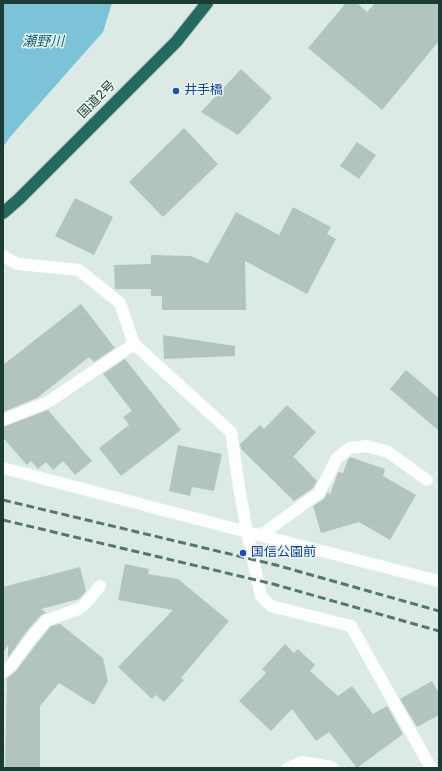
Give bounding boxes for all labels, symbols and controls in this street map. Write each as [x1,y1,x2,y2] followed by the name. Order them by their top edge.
[22,34,64,50] water label: 瀬野川
[75,78,119,122] street label: 国道2号
[184,83,223,99] place label: 井手橋
[171,86,181,96] marker: 井手橋
[251,545,316,561] place label: 国信公園前
[238,548,248,558] marker: 国信公園前

